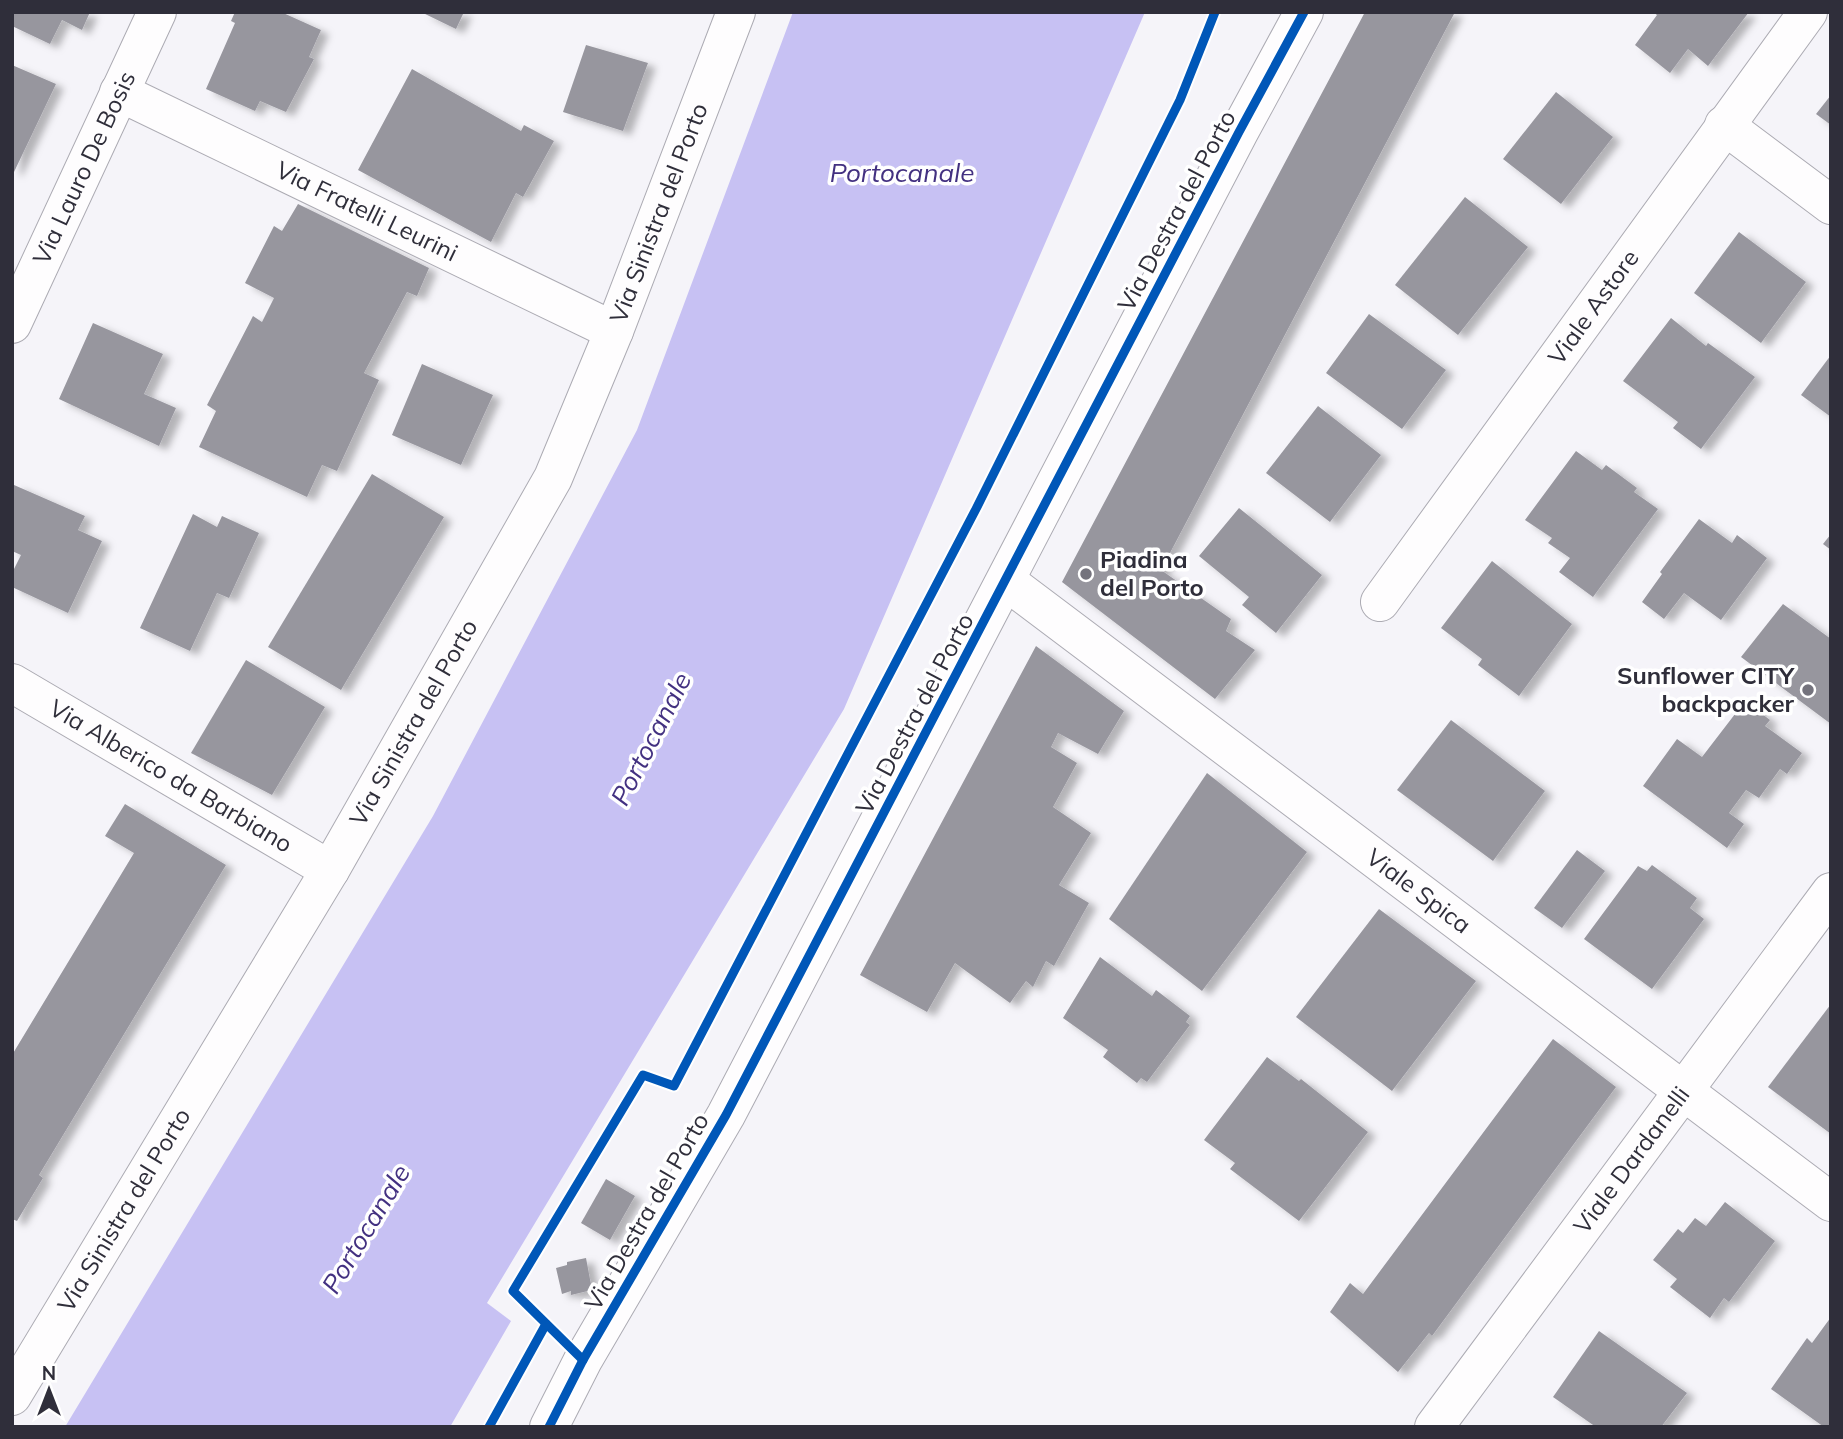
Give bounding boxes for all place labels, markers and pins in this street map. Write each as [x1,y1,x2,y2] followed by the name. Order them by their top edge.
[1100,544,1204,602] place label: Piadina del Porto
[1078,566,1094,582] marker: Piadina del Porto
[1617,660,1795,718] place label: Sunflower CITY backpacker
[1800,682,1816,698] marker: Sunflower CITY backpacker

